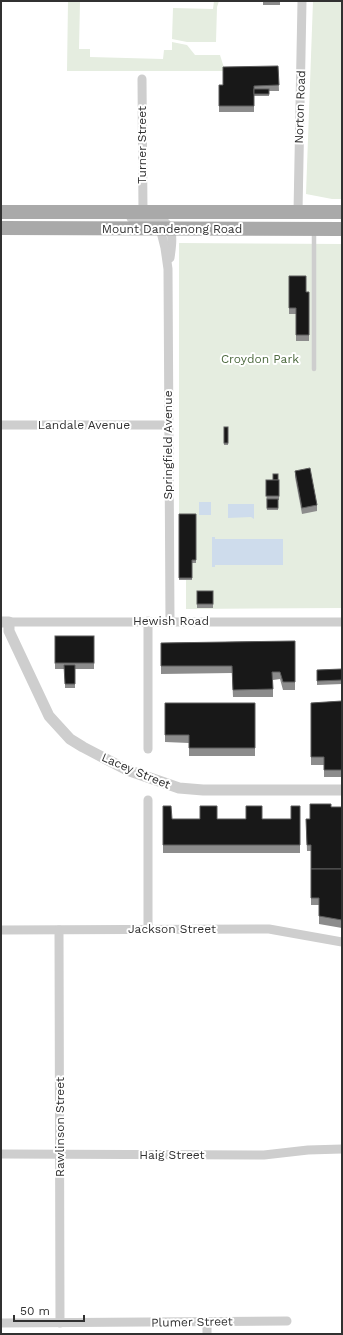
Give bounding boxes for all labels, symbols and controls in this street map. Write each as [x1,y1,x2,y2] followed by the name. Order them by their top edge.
[292,70,308,144] street label: Norton Road
[135,106,149,184] street label: Turner Street
[102,222,242,236] street label: Mount Dandenong Road
[221,352,299,366] park label: Croydon Park
[161,390,175,500] street label: Springfield Avenue
[38,418,130,432] street label: Landale Avenue
[133,614,209,628] street label: Hewish Road
[99,750,173,792] street label: Lacey Street
[128,922,216,936] street label: Jackson Street
[53,1077,67,1177] street label: Rawlinson Street
[139,1148,205,1162] street label: Haig Street
[14,1297,84,1323] scale bar
[20,1304,50,1318] text: 50 m
[151,1314,233,1330] street label: Plumer Street

